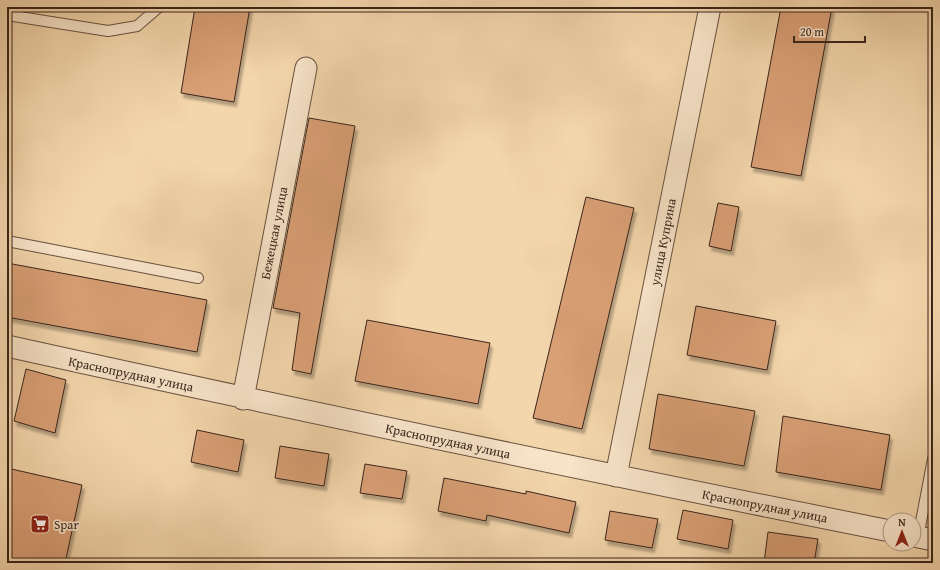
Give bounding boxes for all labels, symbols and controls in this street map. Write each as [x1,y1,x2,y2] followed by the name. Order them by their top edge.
[794,18,865,44] scale bar
[800,23,824,40] text: 20 m
[256,184,292,281] street label: Бежецкая улица
[645,196,681,288] street label: улица Куприна
[67,351,196,397] street label: Краснопрудная улица
[384,418,513,464] street label: Краснопрудная улица
[701,485,830,528] street label: Краснопрудная улица
[882,512,922,552] north arrow
[29,513,51,535] supermarket icon: Spar
[898,514,906,530] text: N
[54,515,80,534] place label: Spar

